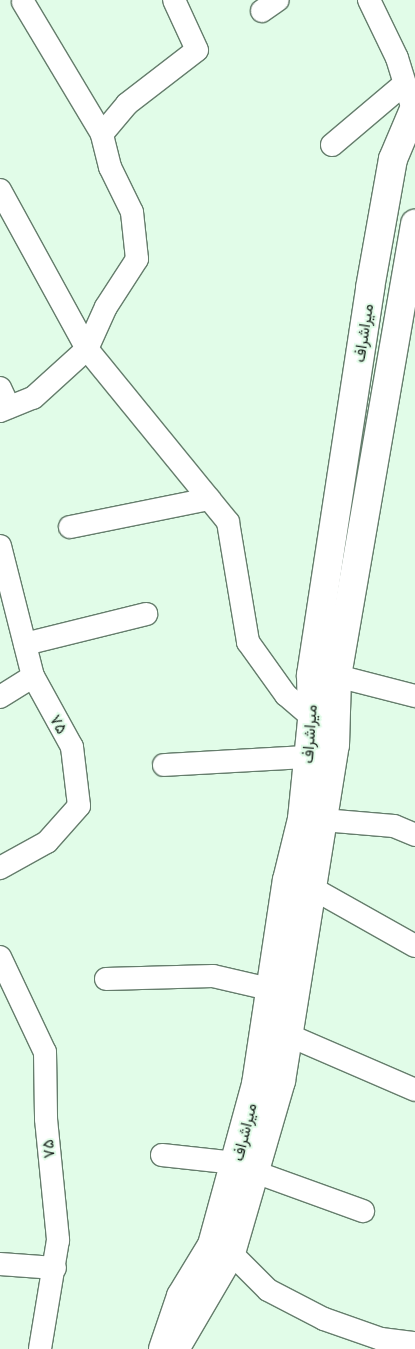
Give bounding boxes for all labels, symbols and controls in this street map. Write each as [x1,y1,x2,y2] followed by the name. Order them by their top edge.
[349,302,377,364] street label: میراشراف
[297,704,321,764] street label: میراشراف
[46,711,72,737] street label: ۷۵
[228,1101,260,1163] street label: میراشراف
[38,1139,58,1159] street label: ۷۵

